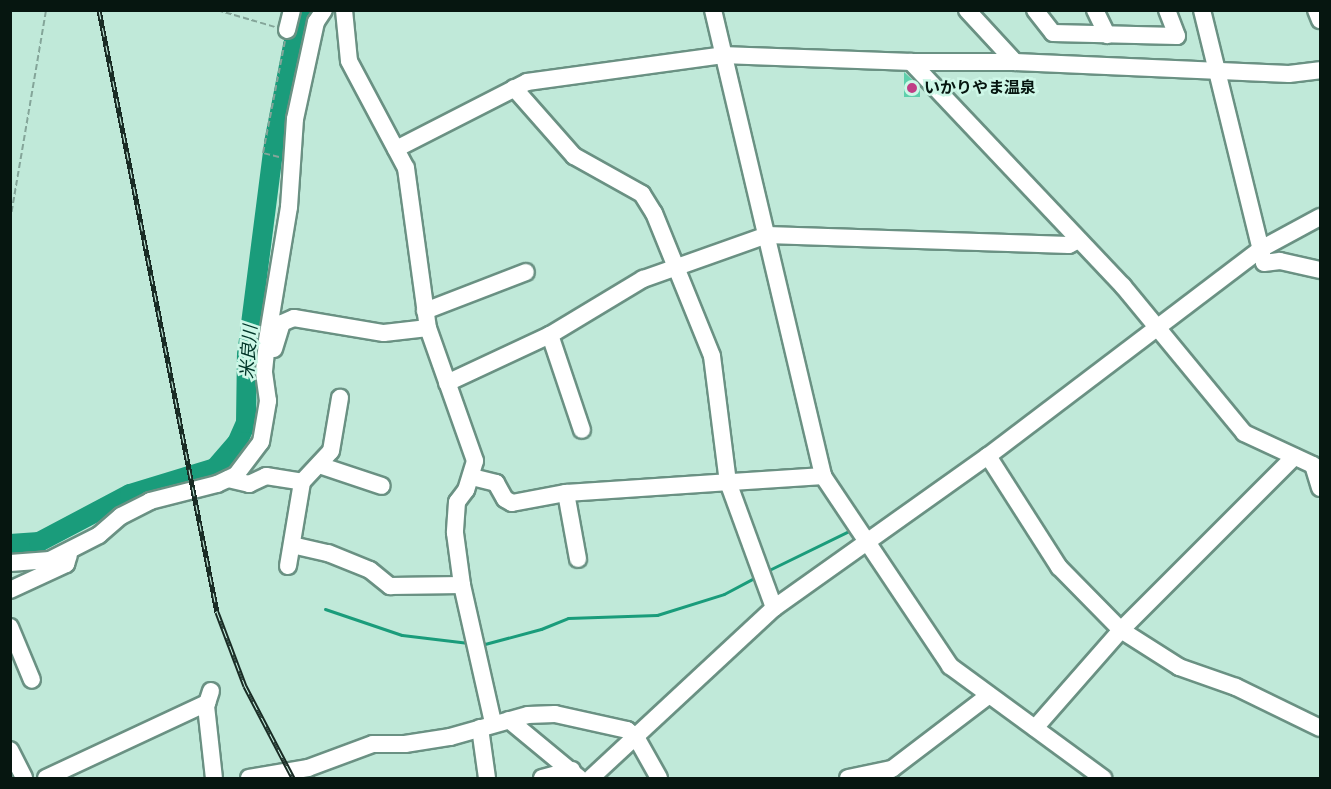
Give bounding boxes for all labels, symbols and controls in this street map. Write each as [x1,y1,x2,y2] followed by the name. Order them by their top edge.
[924,78,1036,98] place label: いかりやま温泉
[905,81,919,95] marker: いかりやま温泉
[236,324,262,380] water label: 米良川

